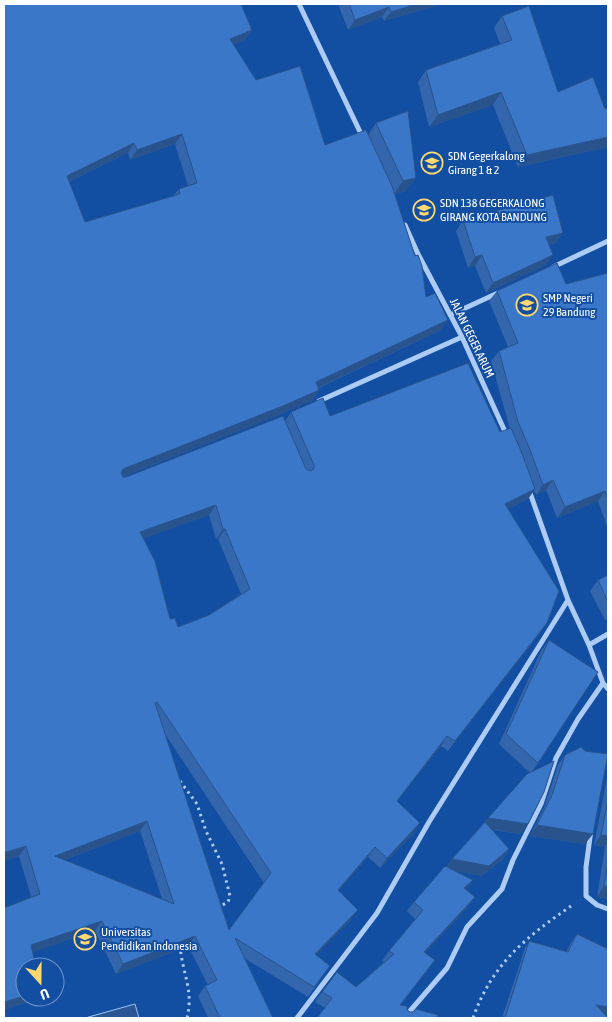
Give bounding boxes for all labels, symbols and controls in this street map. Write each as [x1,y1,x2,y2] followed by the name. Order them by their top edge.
[448,149,526,177] place label: SDN Gegerkalong Girang 1 & 2
[420,151,444,175] school or university icon: SDN Gegerkalong Girang 1 & 2
[440,196,547,224] place label: SDN 138 GEGERKALONG GIRANG KOTA BANDUNG
[412,198,436,222] school or university icon: SDN 138 GEGERKALONG GIRANG KOTA BANDUNG
[543,291,596,319] place label: SMP Negeri 29 Bandung
[515,293,539,317] school or university icon: SMP Negeri 29 Bandung
[447,296,497,380] street label: JALAN GEGER ARUM
[101,925,197,953] place label: Universitas Pendidikan Indonesia
[73,927,97,951] school or university icon: Universitas Pendidikan Indonesia
[15,957,65,1007] north arrow
[38,985,51,1003] text: U

